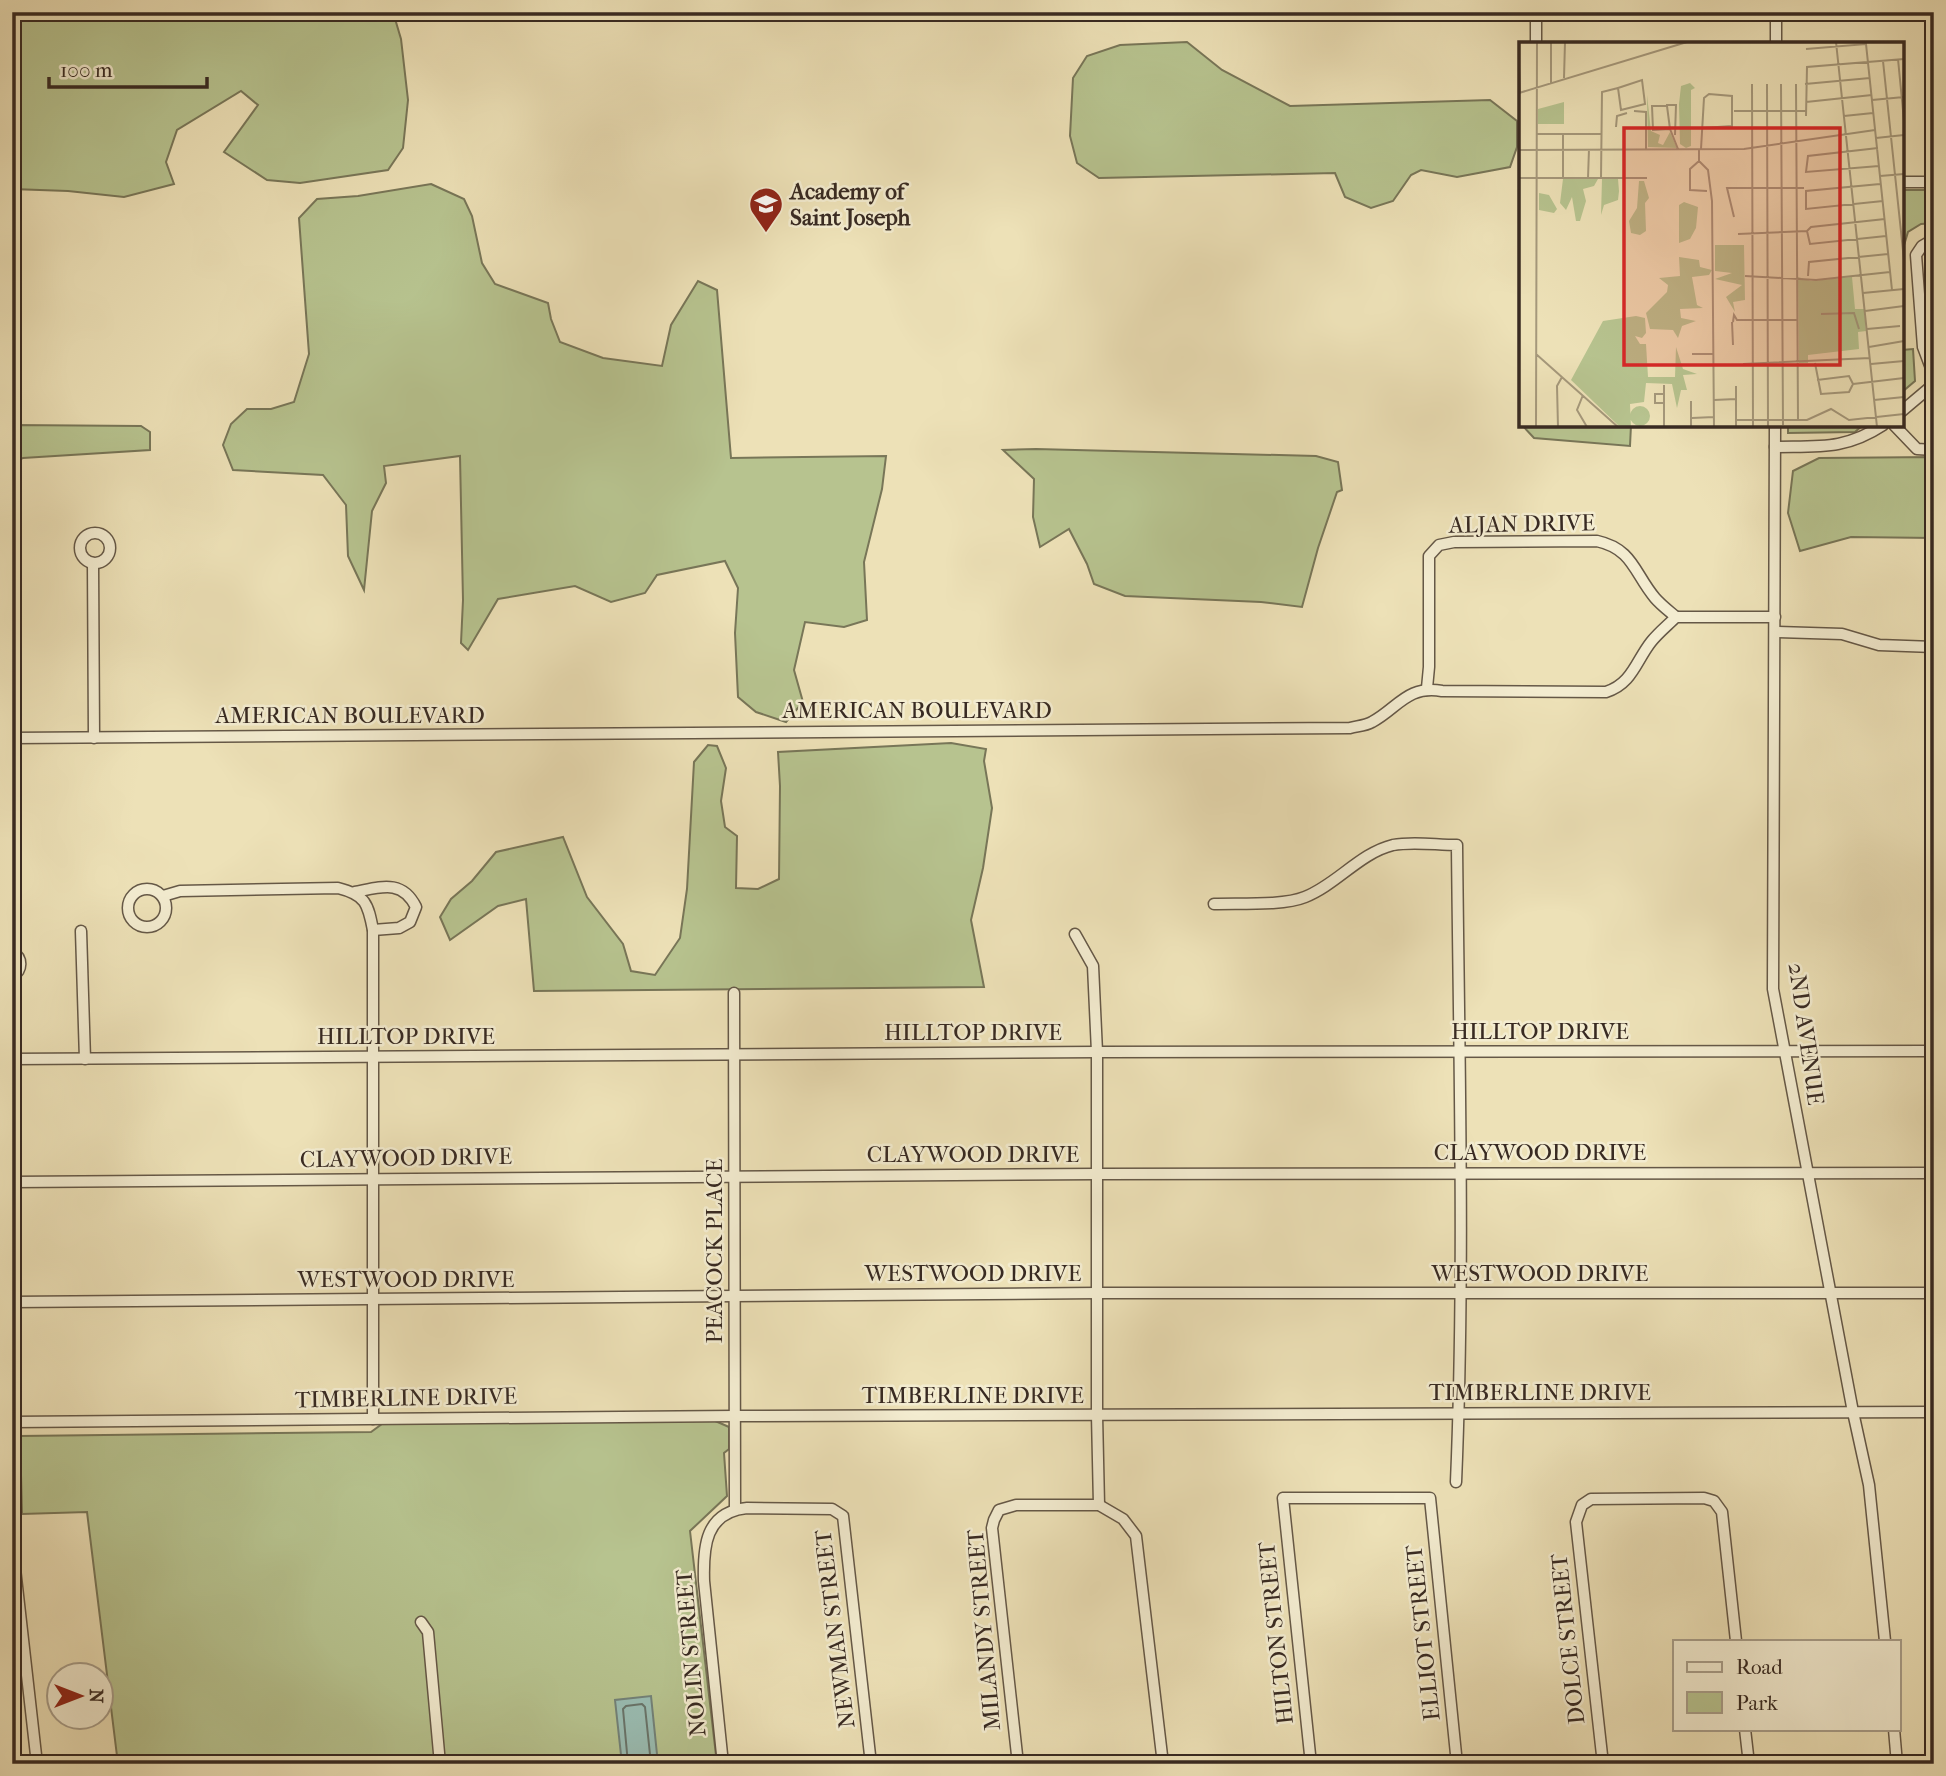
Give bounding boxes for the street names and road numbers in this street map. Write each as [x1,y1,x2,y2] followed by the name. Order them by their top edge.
[1448,509,1595,539] street label: ALJAN DRIVE
[781,697,1052,724] street label: AMERICAN BOULEVARD
[214,702,485,729] street label: AMERICAN BOULEVARD
[1783,961,1829,1107] street label: 2ND AVENUE
[1451,1018,1629,1045] street label: HILLTOP DRIVE
[884,1019,1062,1046] street label: HILLTOP DRIVE
[317,1023,495,1050] street label: HILLTOP DRIVE
[1434,1139,1646,1166] street label: CLAYWOOD DRIVE
[867,1141,1079,1168] street label: CLAYWOOD DRIVE
[300,1143,512,1173] street label: CLAYWOOD DRIVE
[701,1159,728,1343] street label: PEACOCK PLACE
[864,1260,1081,1287] street label: WESTWOOD DRIVE
[1431,1260,1648,1287] street label: WESTWOOD DRIVE
[297,1266,514,1293] street label: WESTWOOD DRIVE
[1429,1379,1651,1406] street label: TIMBERLINE DRIVE
[862,1382,1084,1409] street label: TIMBERLINE DRIVE
[295,1383,517,1413] street label: TIMBERLINE DRIVE
[809,1528,861,1730] street label: NEWMAN STREET
[962,1528,1006,1732] street label: MILANDY STREET
[1253,1540,1299,1726] street label: HILTON STREET
[1400,1543,1446,1722] street label: ELLIOT STREET
[1546,1552,1590,1726] street label: DOLCE STREET
[670,1568,712,1738] street label: NOLIN STREET

